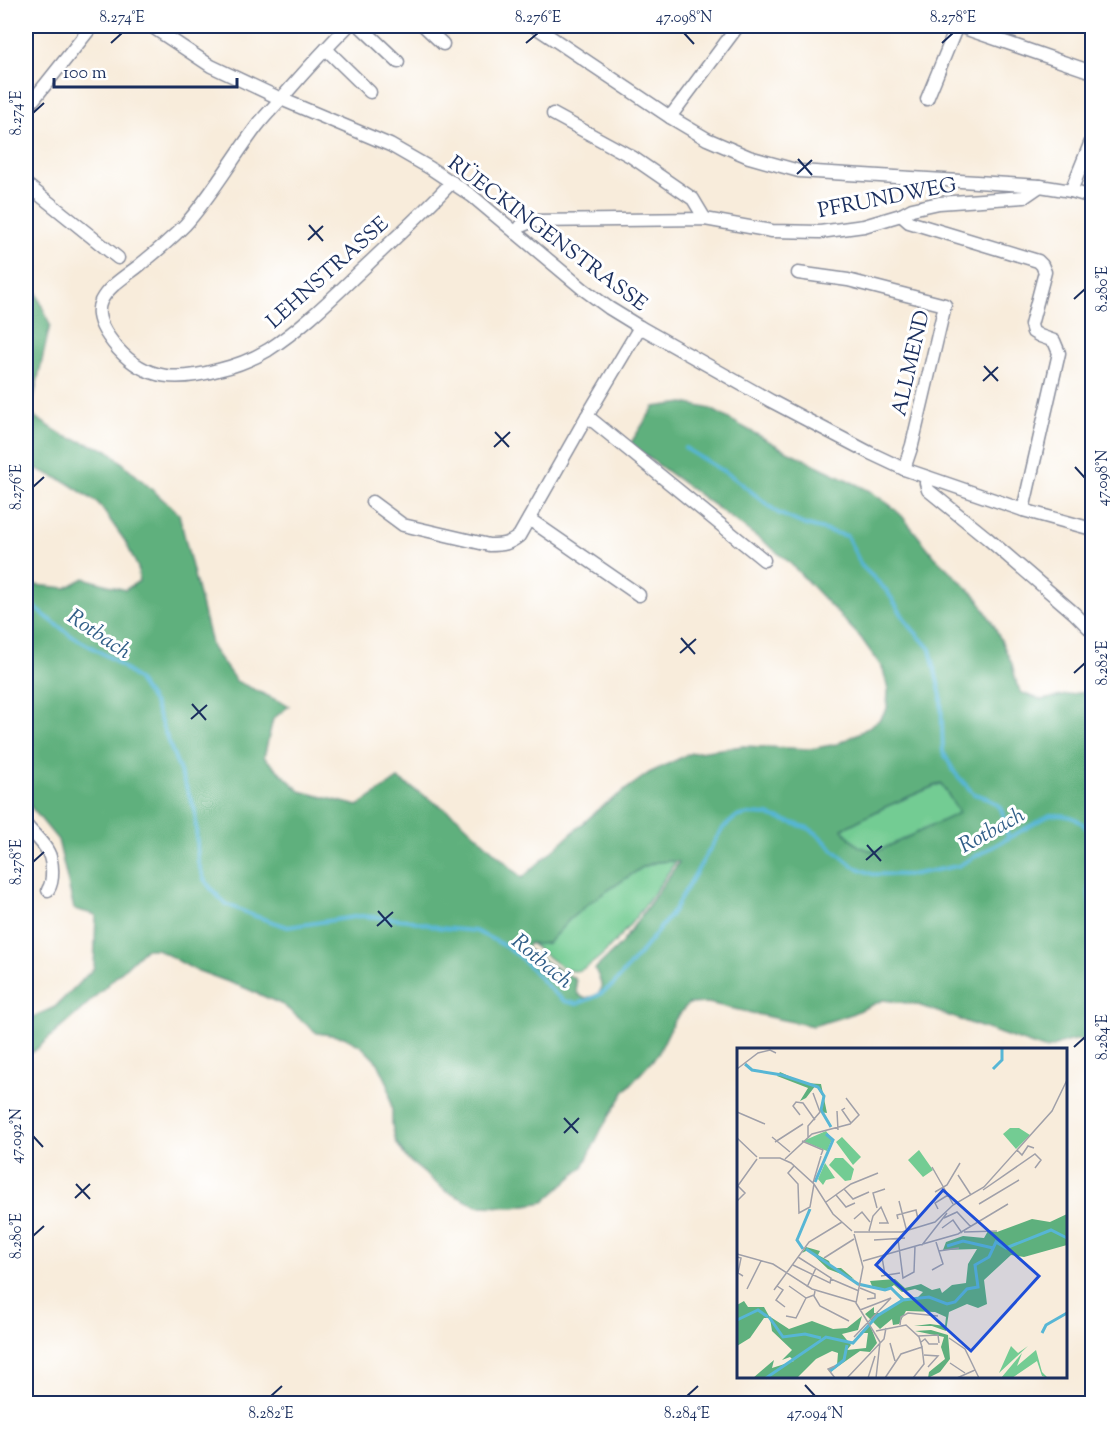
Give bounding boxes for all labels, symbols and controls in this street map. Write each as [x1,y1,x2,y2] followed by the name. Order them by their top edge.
[99,8,145,29] text: 8.274°E
[515,8,561,29] text: 8.276°E
[656,8,712,29] text: 47.098°N
[930,8,976,29] text: 8.278°E
[54,51,237,89] scale bar
[63,61,107,87] text: 100 m
[7,90,28,136] text: 8.274°E
[441,150,653,320] street label: RÜECKINGENSTRASSE
[816,171,959,227] street label: PFRUNDWEG
[261,210,396,337] street label: LEHNSTRASSE
[1093,266,1114,312] text: 8.280°E
[885,308,939,419] street label: ALLMEND
[1093,450,1114,506] text: 47.098°N
[7,464,28,510] text: 8.276°E
[60,602,137,669] water label: Rotbach
[1093,640,1114,686] text: 8.282°E
[954,800,1032,863] water label: Rotbach
[7,839,28,885] text: 8.278°E
[503,927,579,998] water label: Rotbach
[1093,1014,1114,1060] text: 8.284°E
[737,1048,1067,1378] inset map
[7,1108,28,1164] text: 47.092°N
[7,1213,28,1259] text: 8.280°E
[248,1404,294,1425] text: 8.282°E
[664,1404,710,1425] text: 8.284°E
[787,1404,843,1425] text: 47.094°N

